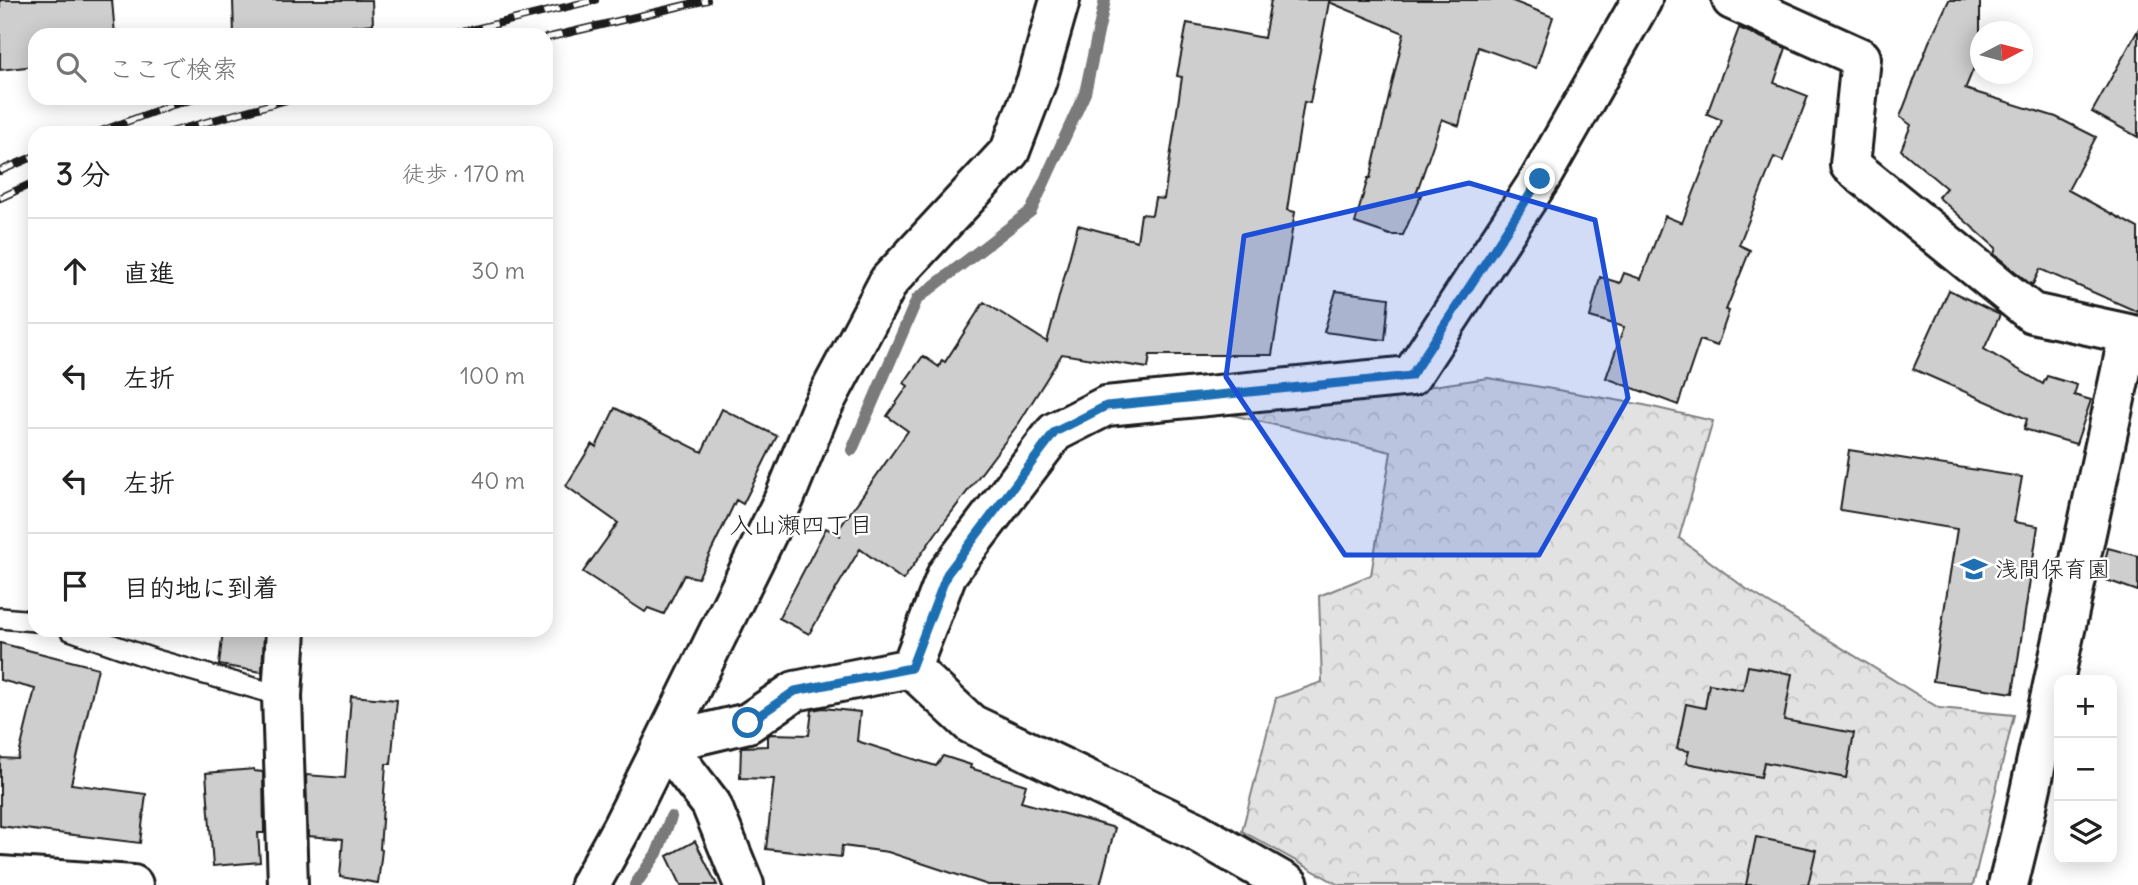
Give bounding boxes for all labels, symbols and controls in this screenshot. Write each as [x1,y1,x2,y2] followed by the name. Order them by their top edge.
[1970,21,2033,84] north arrow
[28,28,553,105] search box
[52,48,90,86] icon: search
[108,52,238,85] text: ここで検索
[56,155,110,193] text: 3 分
[402,159,525,188] text: 徒歩 · 170 m
[1524,163,1555,194] route end
[56,252,94,290] icon: ahead
[123,256,175,289] text: 直進
[471,256,525,285] text: 30 m
[56,357,94,395] icon: left
[123,361,175,394] text: 左折
[460,361,525,390] text: 100 m
[56,462,94,500] icon: left
[123,466,175,499] text: 左折
[471,466,525,495] text: 40 m
[729,509,873,539] district label: 入山瀬四丁目
[1959,554,1989,584] school or university icon: 浅間保育園
[1995,554,2110,583] place label: 浅間保育園
[56,567,94,605] icon: arrive
[123,571,279,604] text: 目的地に到着
[2054,675,2117,864] map controls
[2054,675,2117,738] button: +
[732,707,763,738] route start
[2054,738,2117,801] button: −
[2054,801,2117,864] button: layers

